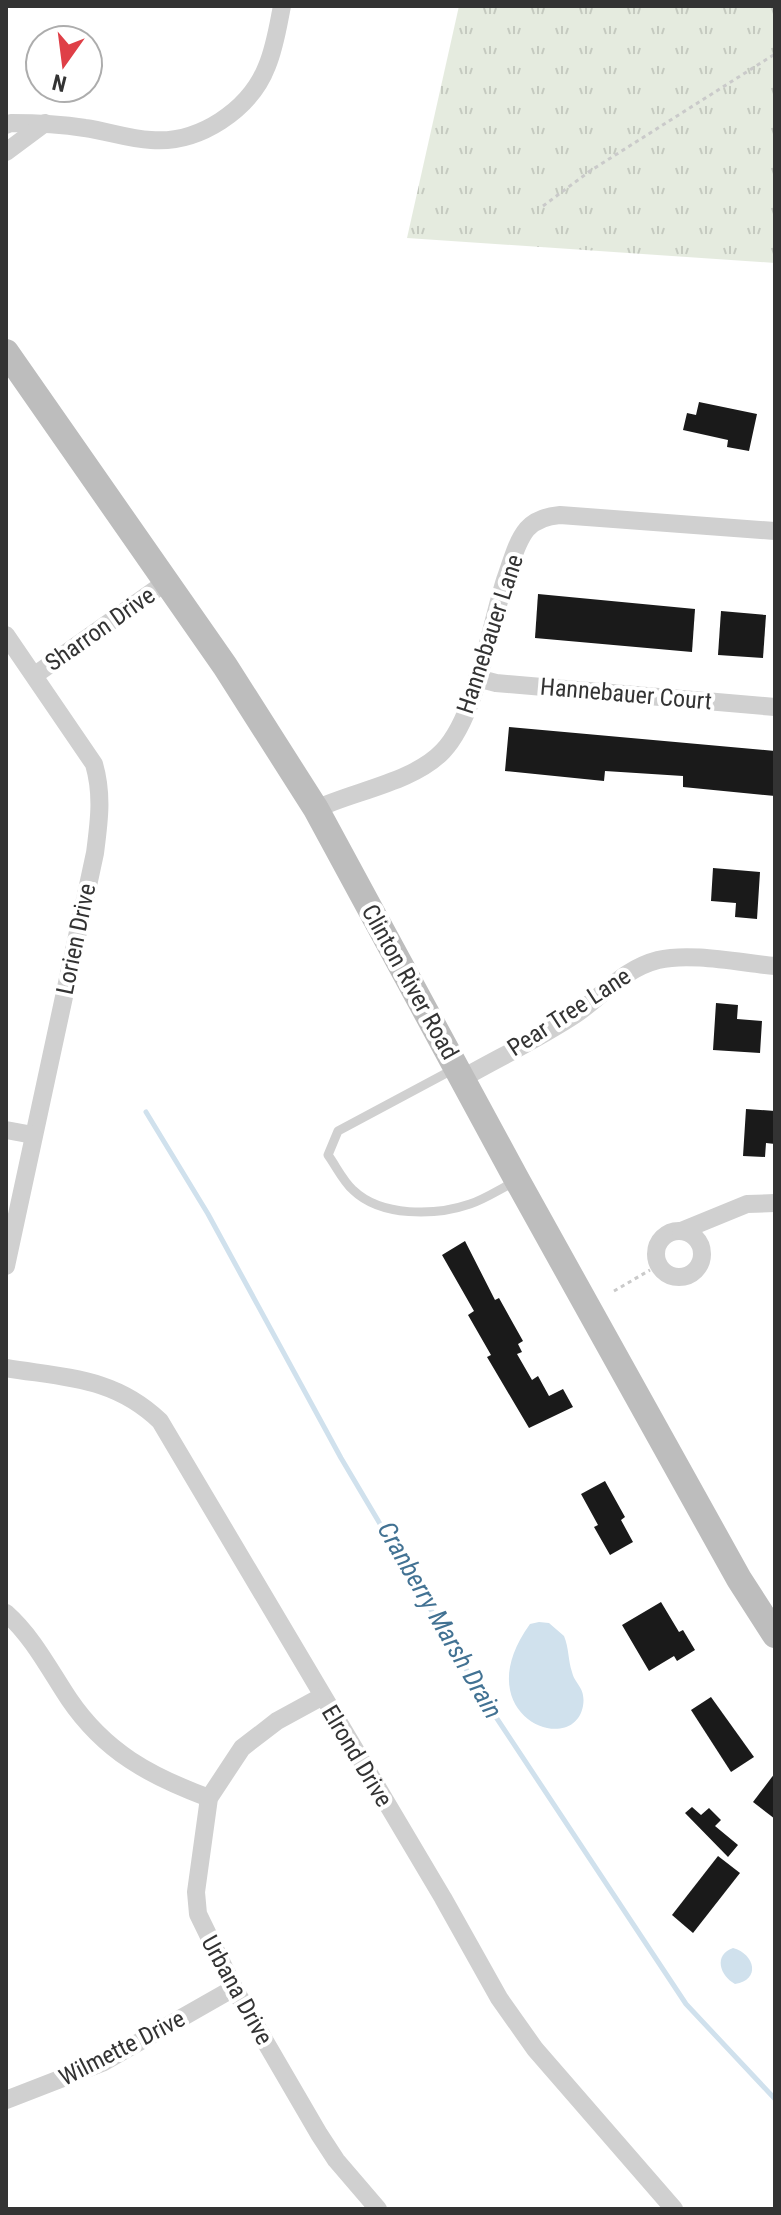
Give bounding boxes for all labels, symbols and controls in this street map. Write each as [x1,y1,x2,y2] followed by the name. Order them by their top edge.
[24,24,104,104] north arrow
[50,69,69,97] text: N
[451,551,529,717] street label: Hannebauer Lane
[40,581,160,677] street label: Sharron Drive
[539,673,713,715] street label: Hannebauer Court
[51,881,101,997] street label: Lorien Drive
[356,900,464,1064] street label: Clinton River Road
[502,962,636,1062] street label: Pear Tree Lane
[371,1516,509,1724] water label: Cranberry Marsh Drain
[316,1700,398,1812] street label: Elrond Drive
[196,1930,278,2050] street label: Urbana Drive
[54,2004,190,2092] street label: Wilmette Drive

